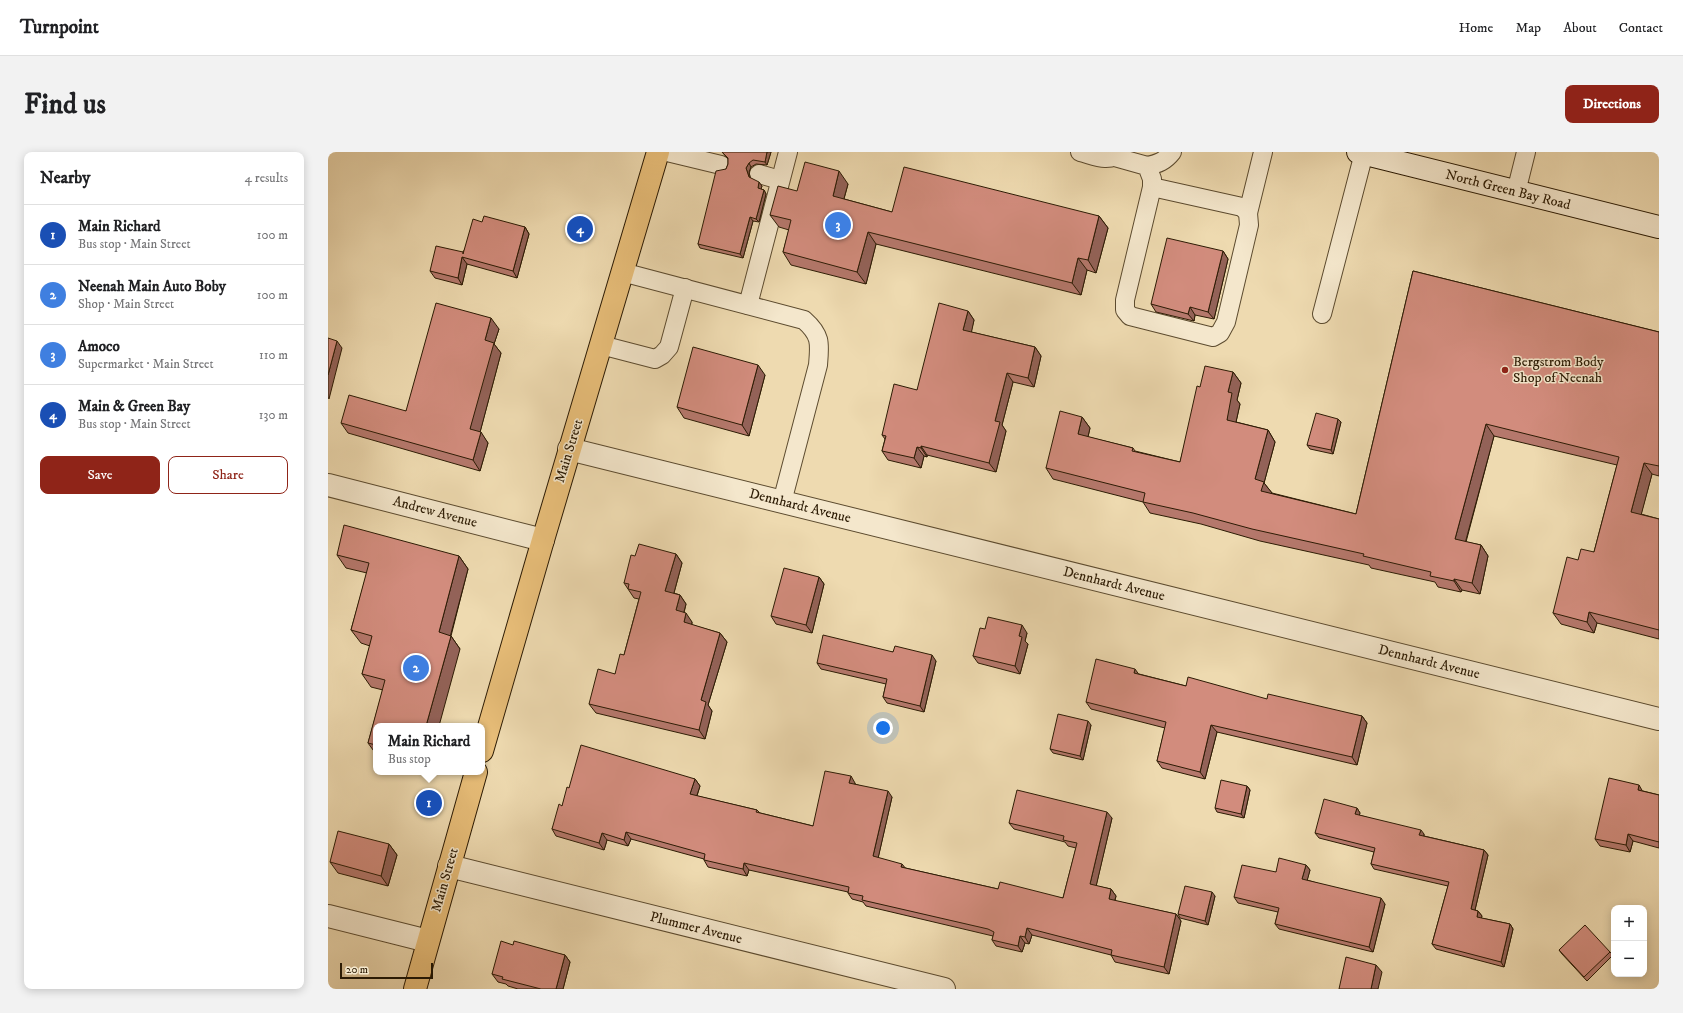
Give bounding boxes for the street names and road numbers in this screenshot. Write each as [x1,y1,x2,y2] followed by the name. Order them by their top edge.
[1444,166,1572,214] street label: North Green Bay Road
[551,416,587,485] street label: Main Street
[747,485,853,527] street label: Dennhardt Avenue
[391,492,479,532] street label: Andrew Avenue
[1061,563,1167,605] street label: Dennhardt Avenue
[1376,641,1482,683] street label: Dennhardt Avenue
[427,845,463,914] street label: Main Street
[648,908,744,948] street label: Plummer Avenue

